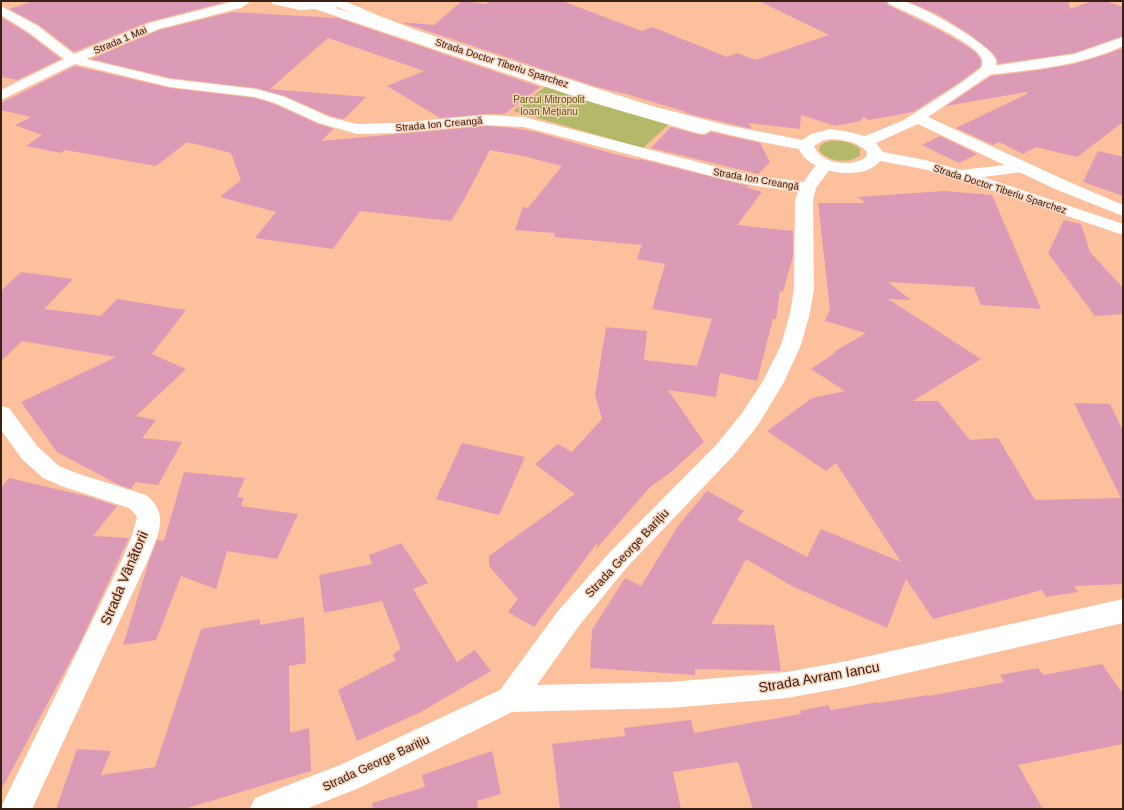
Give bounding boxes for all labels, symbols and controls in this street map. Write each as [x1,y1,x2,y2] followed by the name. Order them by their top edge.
[92,24,148,56] street label: Strada 1 Mai
[434,36,570,90] street label: Strada Doctor Tiberiu Sparchez
[513,94,585,117] park label: Parcul Mitropolit Ioan Mețianu
[395,115,483,133] street label: Strada Ion Creangă
[932,162,1068,216] street label: Strada Doctor Tiberiu Sparchez
[712,166,800,192] street label: Strada Ion Creangă
[582,506,672,600] street label: Strada George Barițiu
[97,529,151,627] street label: Strada Vânătorii
[757,658,881,696] street label: Strada Avram Iancu
[320,732,432,794] street label: Strada George Barițiu

